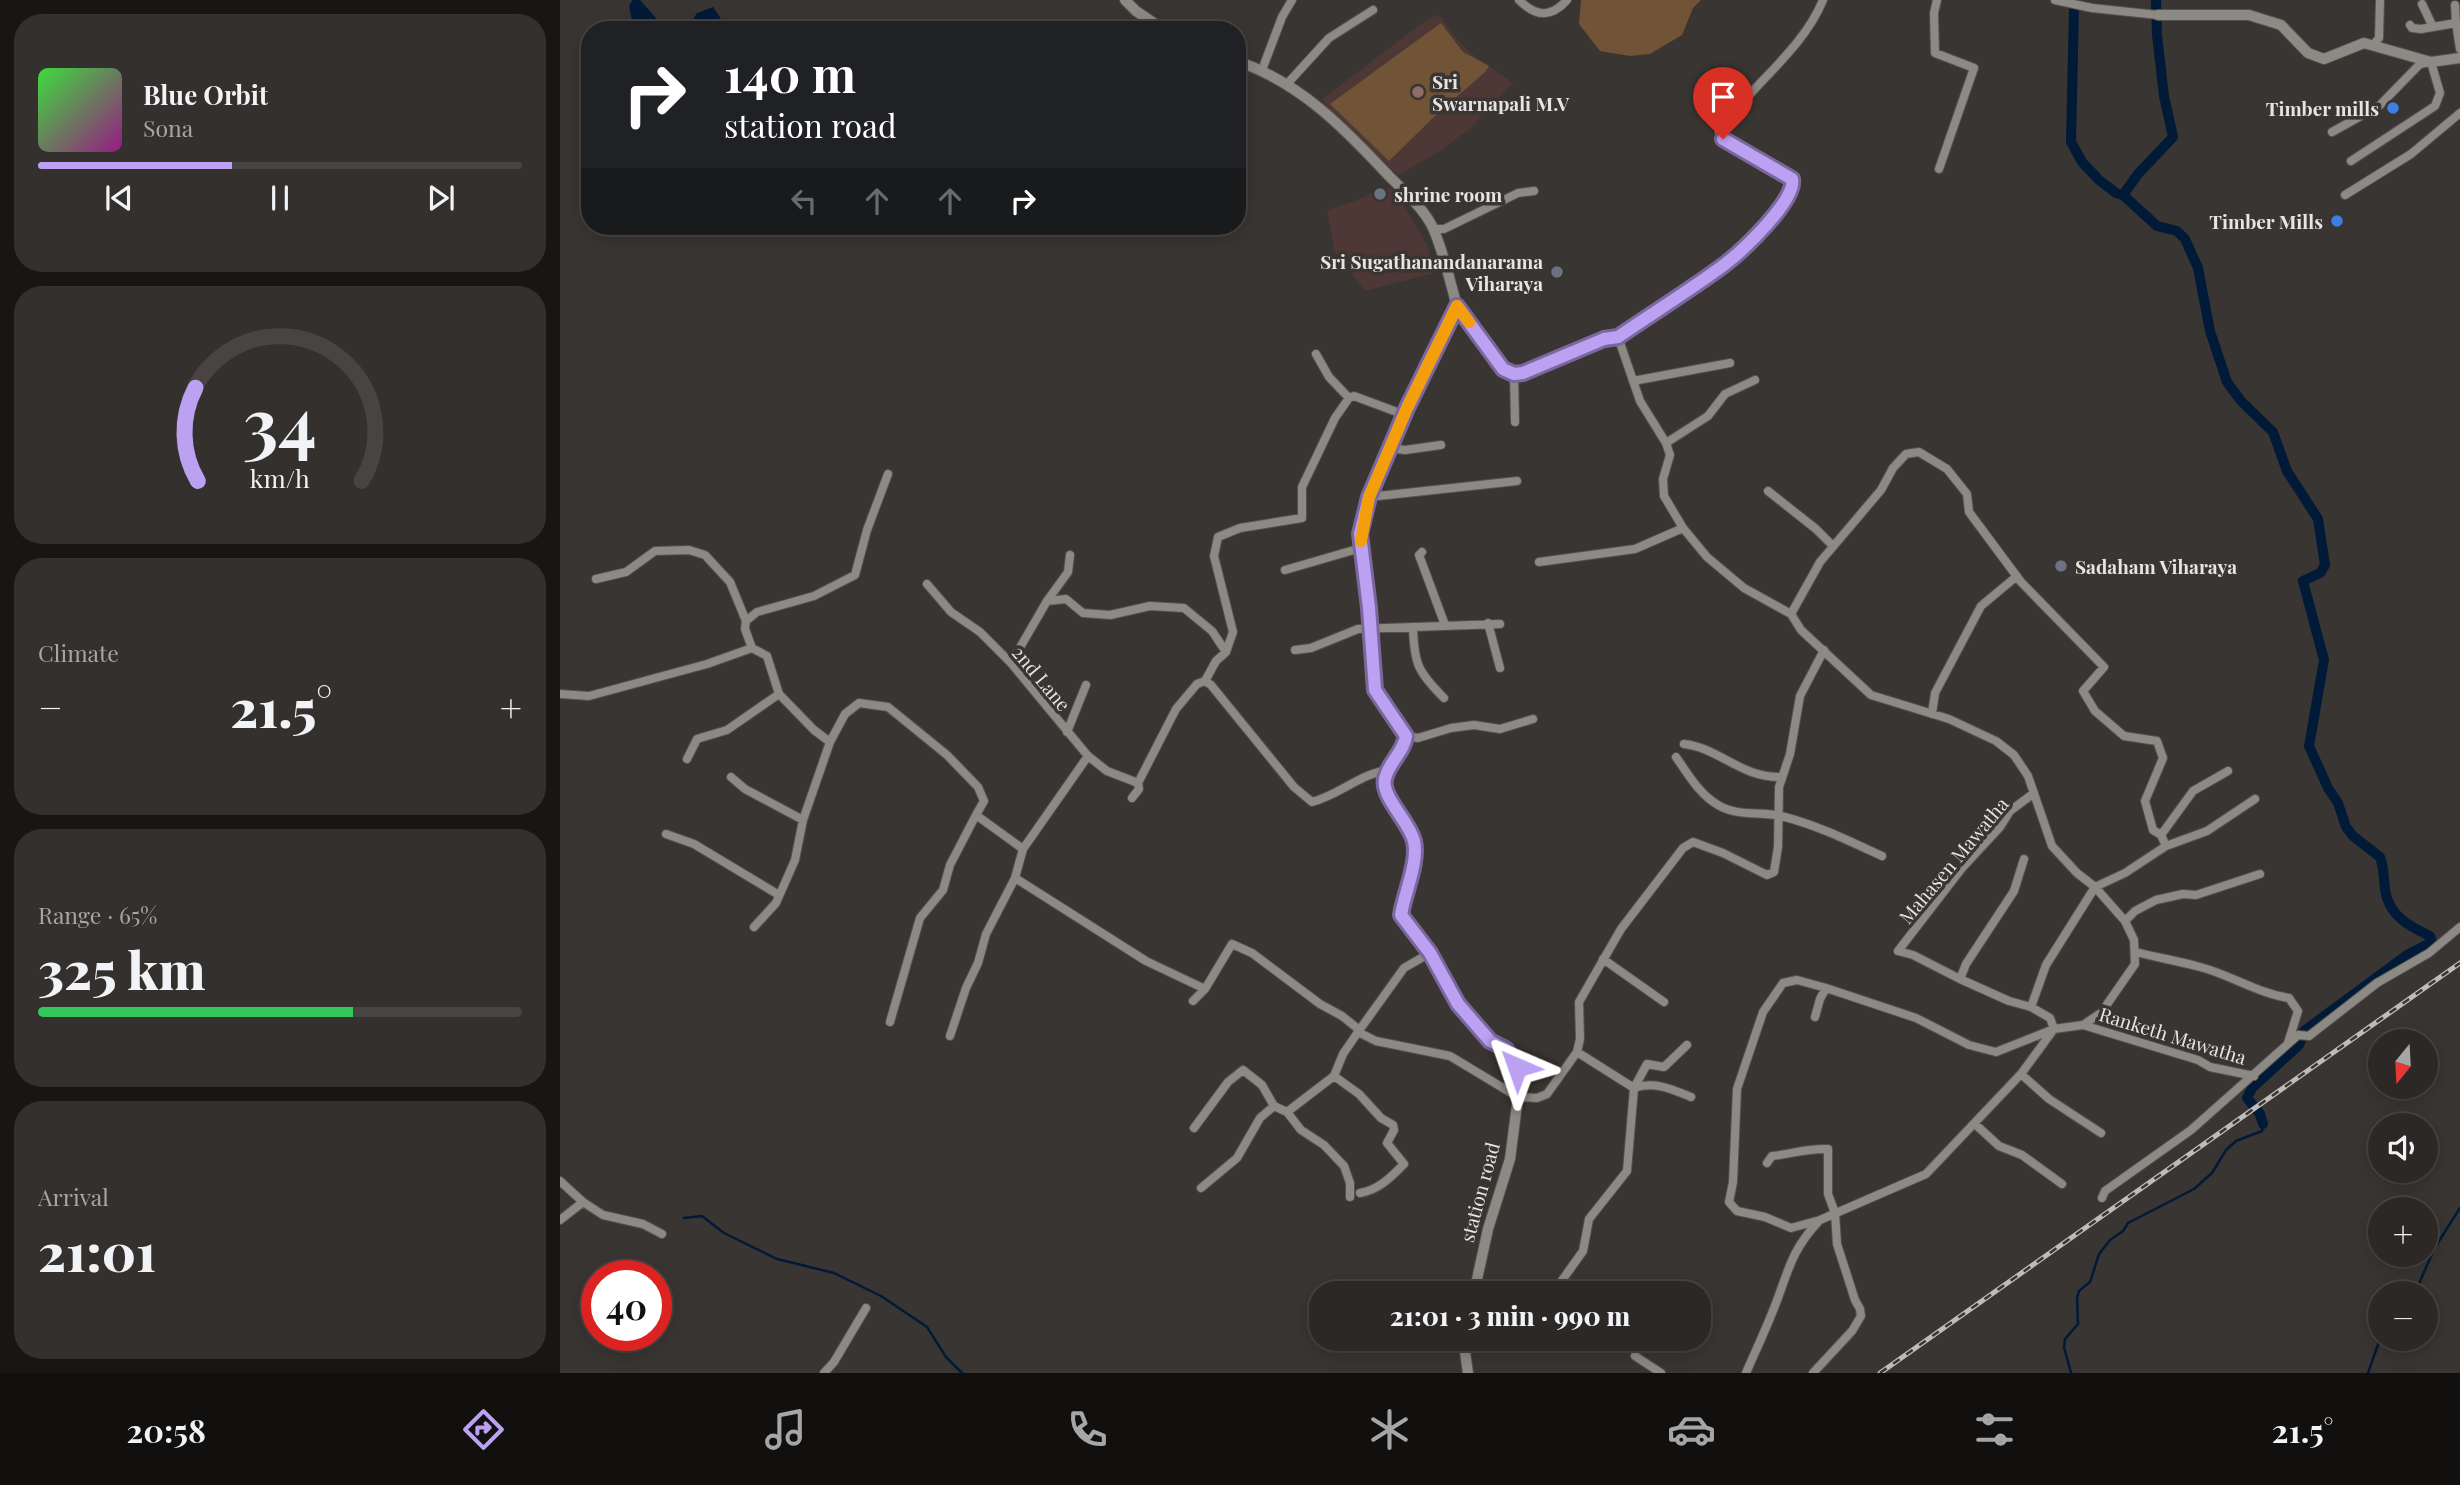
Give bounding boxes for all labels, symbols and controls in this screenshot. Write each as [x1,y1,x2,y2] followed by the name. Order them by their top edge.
[724,40,856,105] text: 140 m
[609,49,700,140] icon: right
[1693,67,1753,139] pin
[1432,68,1569,116] place label: Sri Swarnapali M.V
[143,77,268,112] text: Blue Orbit
[1704,78,1742,116] icon: arrive
[1410,84,1426,100] marker: Sri Swarnapali M.V
[2266,95,2379,121] place label: Timber mills
[2385,100,2401,116] marker: Timber mills
[724,103,897,146] text: station road
[143,112,193,143] text: Sona
[100,179,138,217] icon: previous
[261,179,299,217] icon: pause
[422,179,460,217] icon: next
[1394,181,1502,207] place label: shrine room
[785,182,823,220] icon: left
[858,182,896,220] icon: ahead
[931,182,969,220] icon: ahead
[1004,182,1042,220] icon: right
[1372,186,1388,202] marker: shrine room
[2209,208,2323,234] place label: Timber Mills
[2329,213,2345,229] marker: Timber Mills
[1320,248,1543,296] place label: Sri Sugathanandanarama Viharaya
[1549,264,1565,280] marker: Sri Sugathanandanarama Viharaya
[243,372,317,469] text: 34
[250,460,310,493] text: km/h
[2075,553,2237,579] place label: Sadaham Viharaya
[2053,558,2069,574] marker: Sadaham Viharaya
[38,637,119,668] text: Climate
[1007,640,1077,716] street label: 2nd Lane
[230,672,332,741] text: 21.5°
[38,681,63,732] text: −
[500,681,522,732] text: +
[1892,791,2014,929] street label: Mahasen Mawatha
[38,899,157,930] text: Range · 65%
[38,934,206,1003] text: 325 km
[2096,1000,2250,1070] street label: Ranketh Mawatha
[2368,1029,2438,1099] north arrow
[2368,1029,2438,1351] map controls
[1480,1030,1554,1104] position arrow
[2368,1113,2438,1183] button: sound
[1453,1139,1505,1245] street label: station road
[38,1181,109,1212] text: Arrival
[2368,1197,2438,1267] button: +
[38,1216,156,1285] text: 21:01
[581,1260,672,1351] speed limit sign: 40
[2368,1281,2438,1351] button: −
[1390,1298,1630,1333] text: 21:01 · 3 min · 990 m
[459,1405,508,1454] icon: directions
[761,1405,810,1454] icon: music
[1063,1405,1112,1454] icon: phone
[1365,1405,1414,1454] icon: climate
[1667,1405,1716,1454] icon: car
[1970,1405,2019,1454] icon: filters
[127,1408,206,1451] text: 20:58
[2272,1408,2333,1451] text: 21.5°

